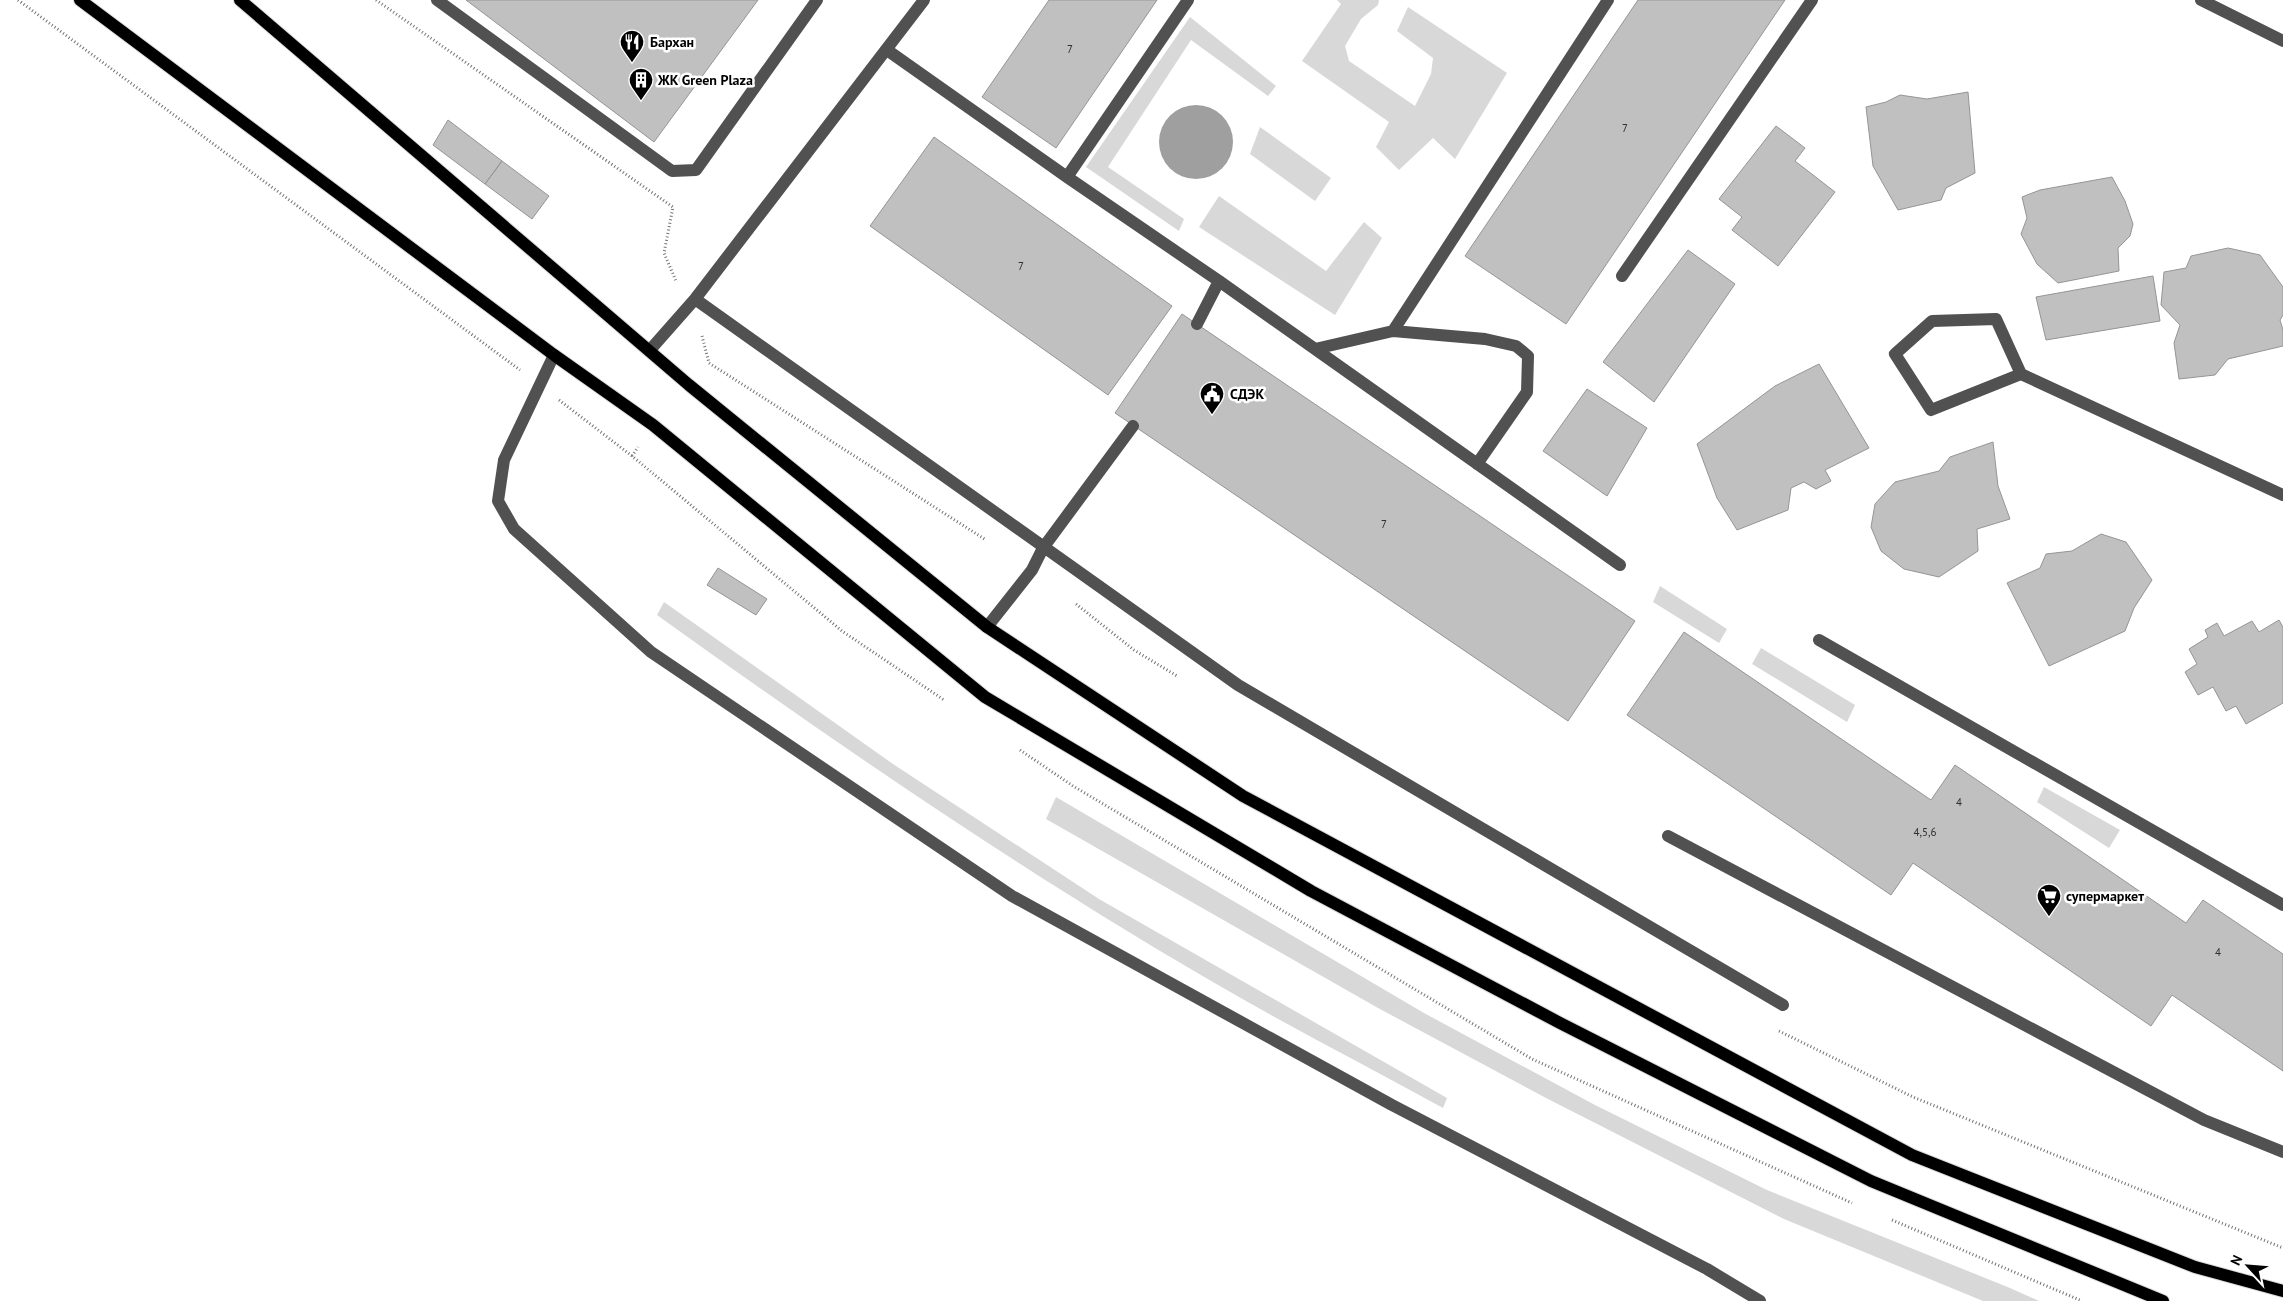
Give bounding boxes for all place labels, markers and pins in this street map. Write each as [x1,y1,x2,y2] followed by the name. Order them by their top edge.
[619,29,645,63] restaurant icon: Бархан
[650,33,694,51] place label: Бархан
[628,67,654,101] building icon: ЖК Green Plaza
[657,71,753,89] place label: ЖК Green Plaza
[1199,381,1225,415] public building icon: СДЭК
[1230,385,1264,403] place label: СДЭК
[2036,883,2062,917] supermarket icon: супермаркет
[2066,887,2144,905] place label: супермаркет

